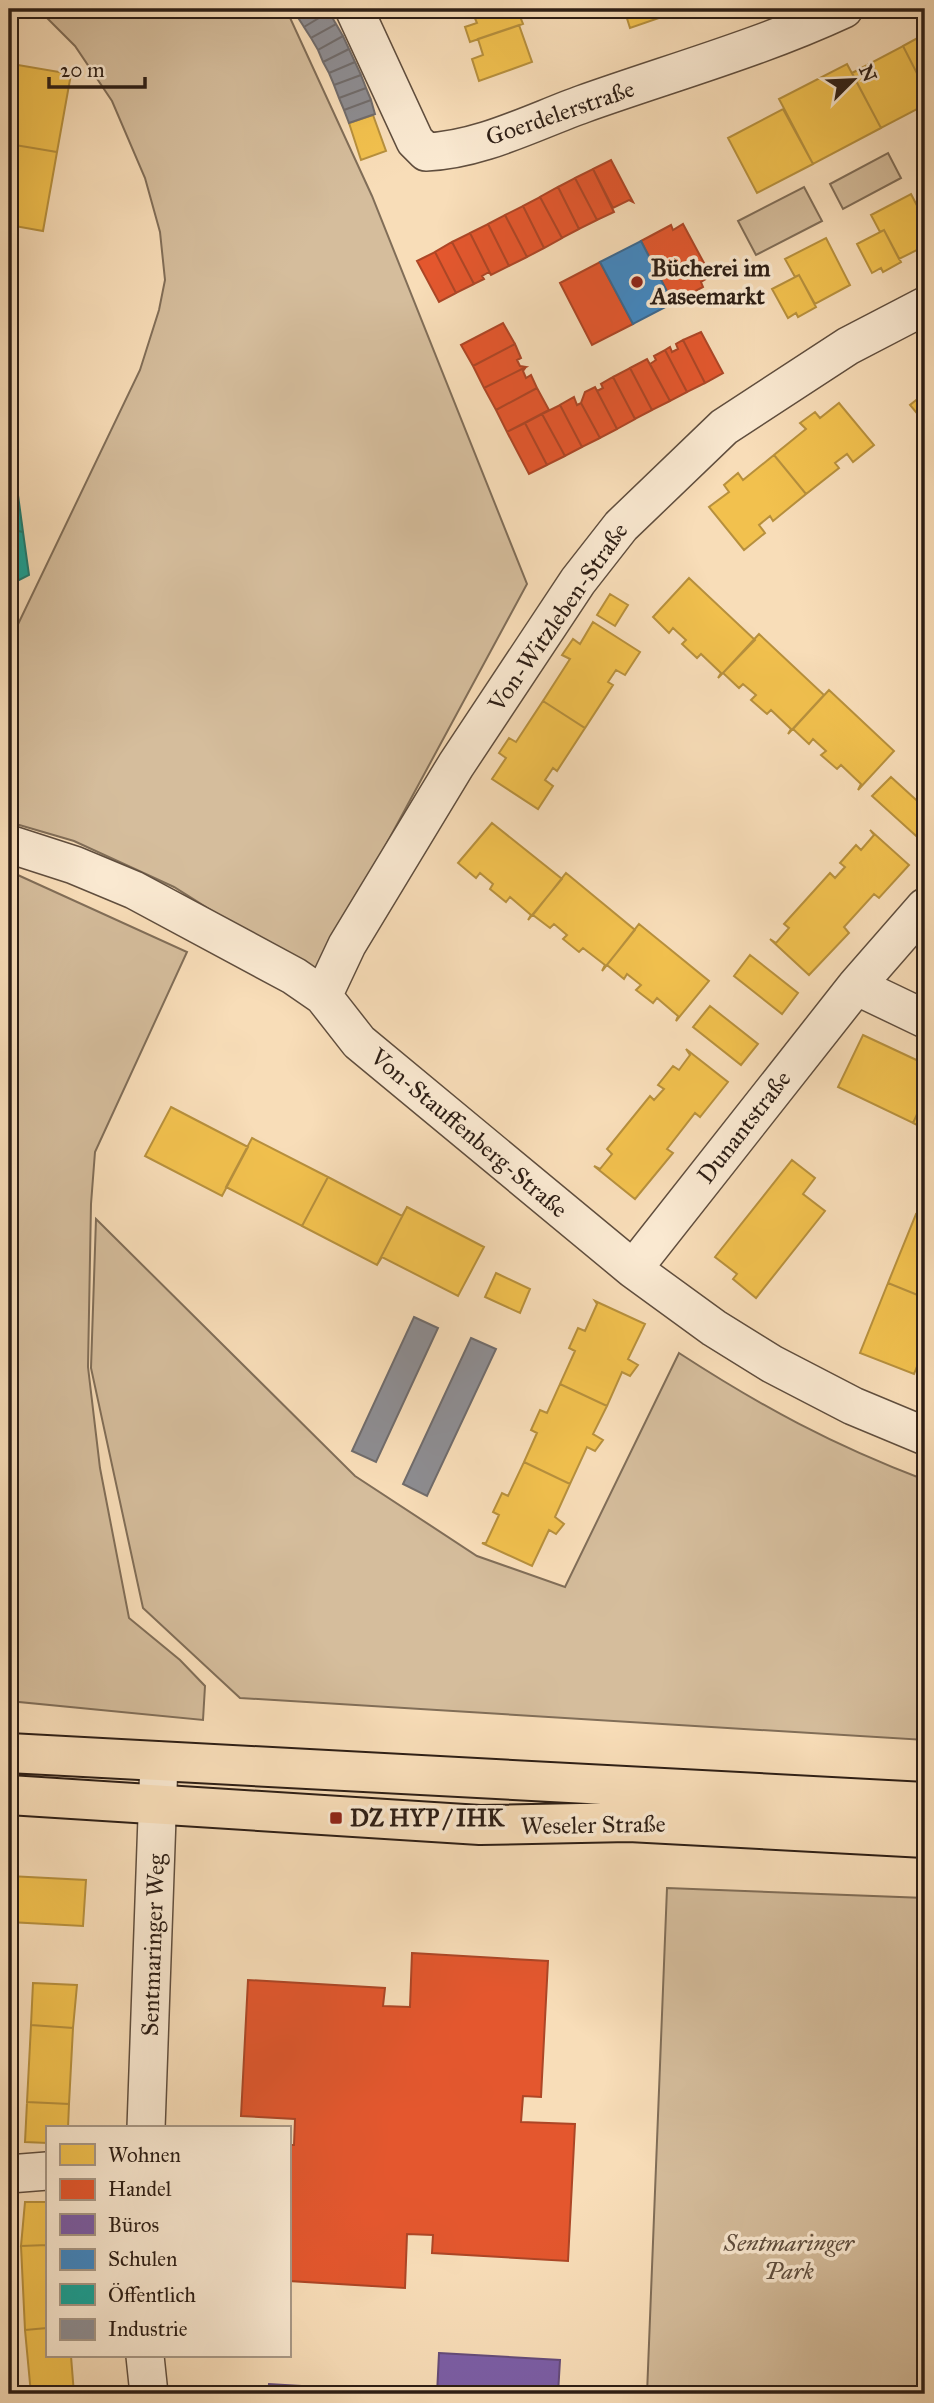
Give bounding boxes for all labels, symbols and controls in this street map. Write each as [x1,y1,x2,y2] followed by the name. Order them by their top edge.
[49,46,145,90] scale bar
[818,46,888,116] north arrow
[60,57,105,83] text: 20 m
[854,61,882,85] text: N
[482,74,638,152] street label: Goerdelerstraße
[649,253,771,311] place label: Bücherei im Aaseemarkt
[629,274,645,290] marker: Bücherei im Aaseemarkt
[481,517,634,718] street label: Von-Witzleben-Straße
[364,1041,574,1224] street label: Von-Stauffenberg-Straße
[691,1065,797,1189] street label: Dunantstraße
[350,1803,505,1833] place label: DZ HYP / IHK
[520,1809,666,1841] street label: Weseler Straße
[328,1810,344,1826] marker: DZ HYP / IHK
[135,1853,171,2037] street label: Sentmaringer Weg
[46,2126,290,2358] legend
[108,2142,181,2168] text: Wohnen
[108,2176,172,2202] text: Handel
[108,2212,159,2238] text: Büros
[723,2228,856,2286] park label: Sentmaringer Park
[108,2246,177,2272] text: Schulen
[108,2282,196,2308] text: Öffentlich
[108,2316,188,2342] text: Industrie

